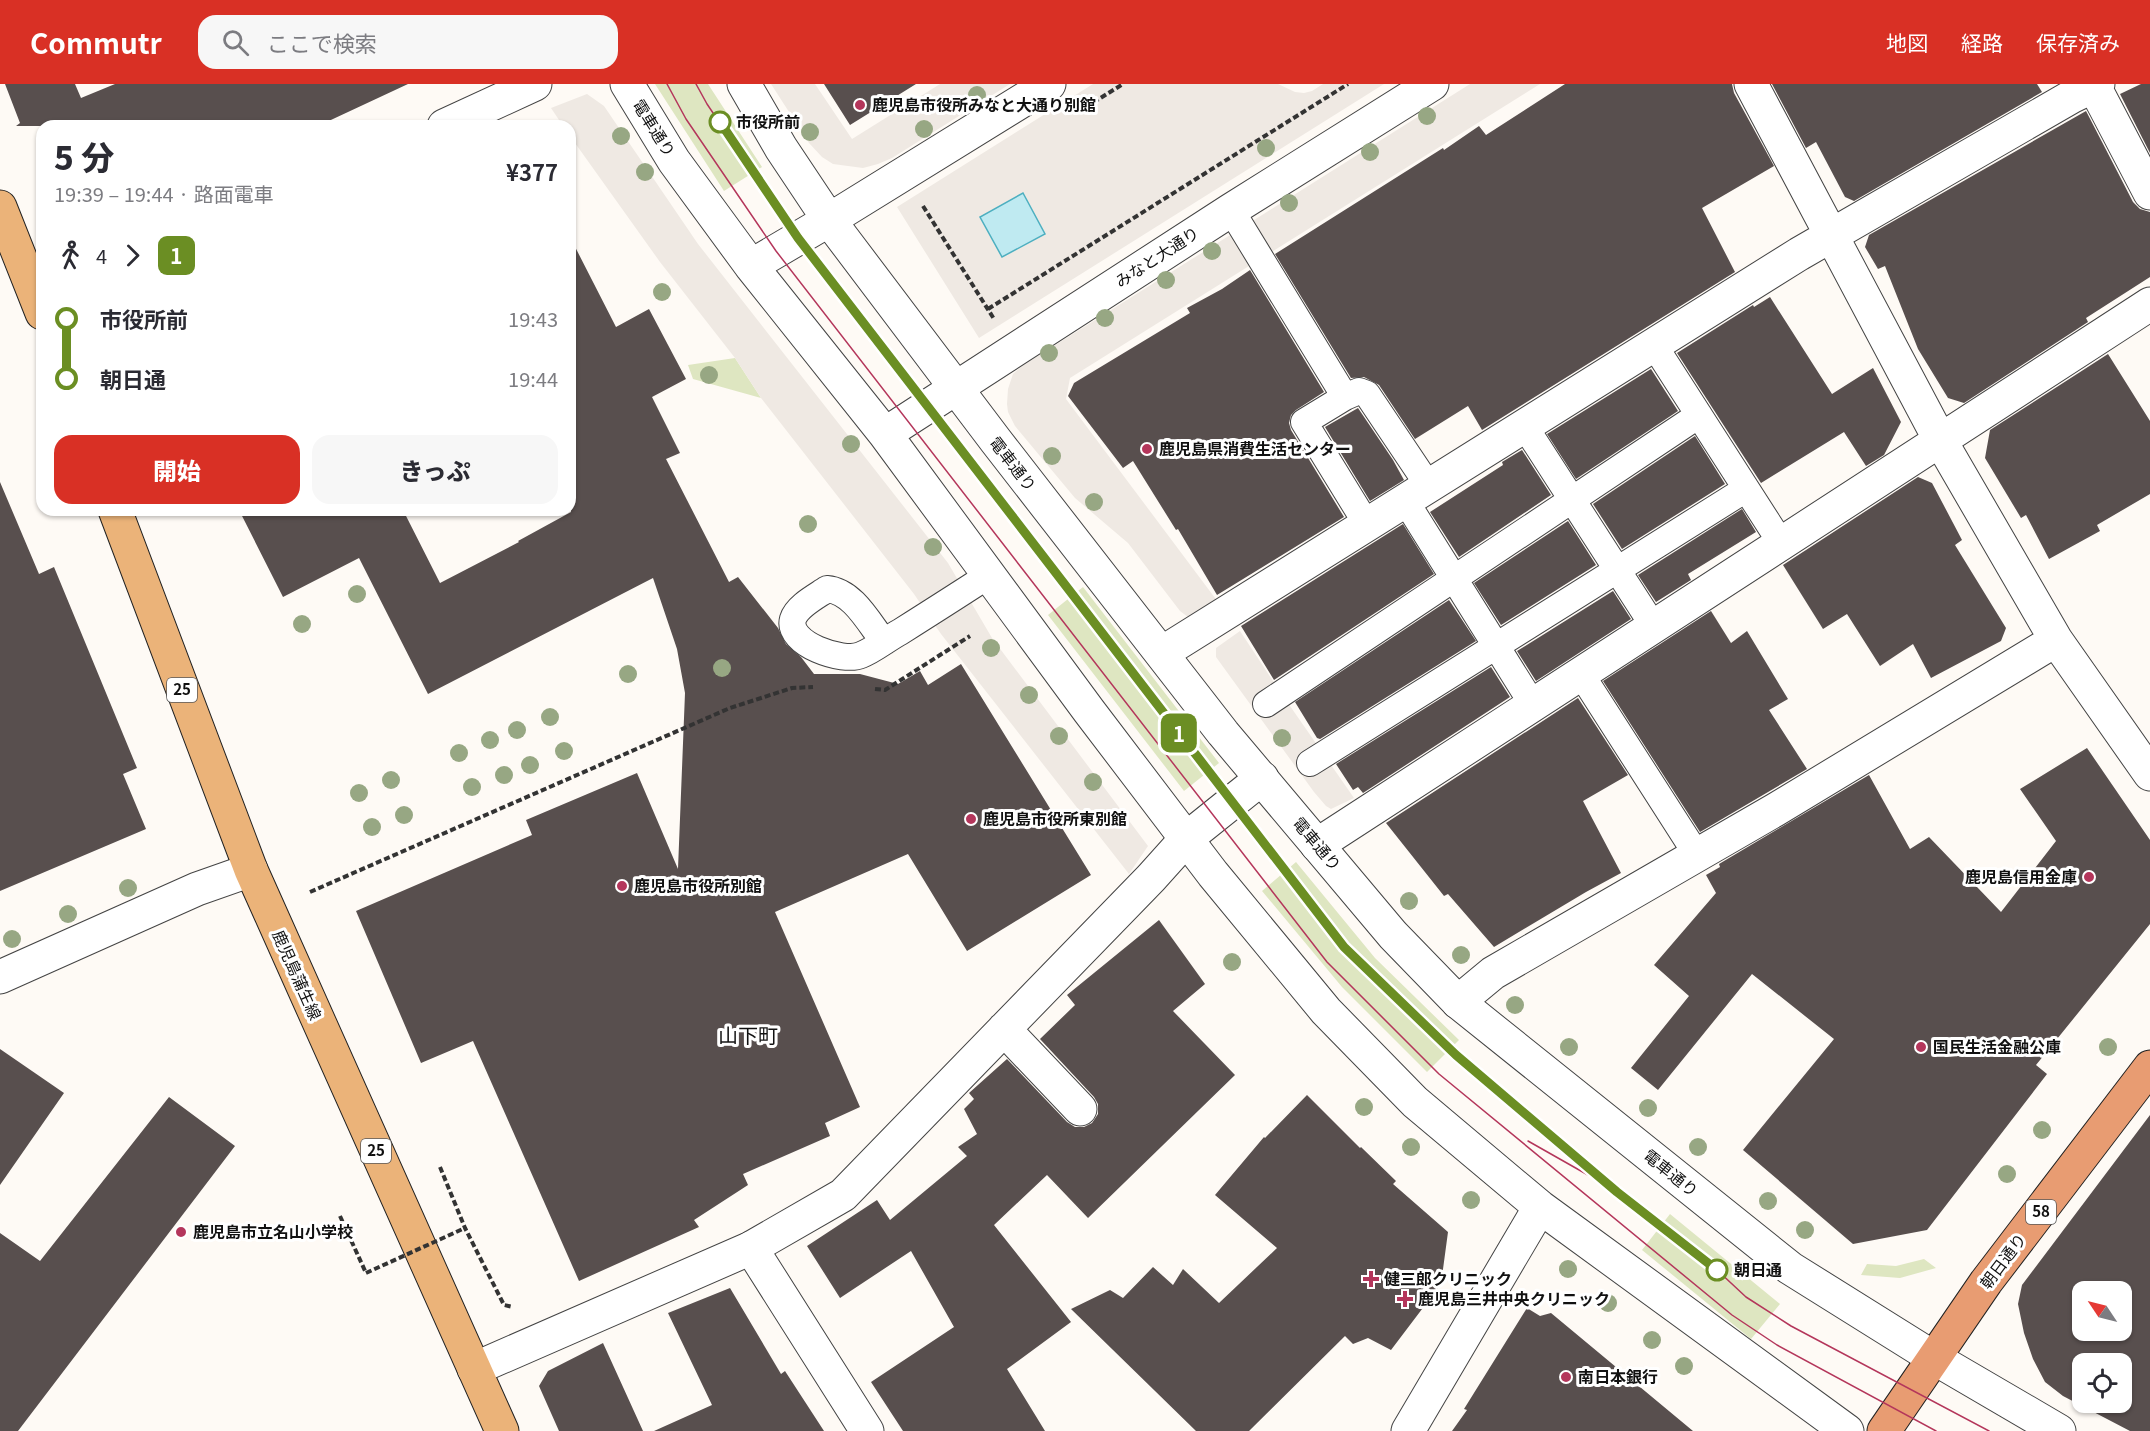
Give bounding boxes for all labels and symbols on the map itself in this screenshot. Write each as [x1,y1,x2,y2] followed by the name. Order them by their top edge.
[872,92,1096,116] place label: 鹿児島市役所みなと大通り別館
[628,94,682,161] street label: 電車通り
[853,98,867,112] marker: 鹿児島市役所みなと大通り別館
[736,109,800,133] place label: 市役所前
[709,111,731,133] marker: 市役所前
[1110,220,1203,292] street label: みなと大通り
[985,431,1043,496] street label: 電車通り
[1159,436,1351,460] place label: 鹿児島県消費生活センター
[1140,442,1154,456] marker: 鹿児島県消費生活センター
[167,678,197,702] road number: 25
[1160,714,1198,752] line badge: 1
[983,806,1127,830] place label: 鹿児島市役所東別館
[1288,811,1348,876] street label: 電車通り
[964,812,978,826] marker: 鹿児島市役所東別館
[1965,864,2077,888] place label: 鹿児島信用金庫
[2082,870,2096,884] marker: 鹿児島信用金庫
[634,873,762,897] place label: 鹿児島市役所別館
[615,879,629,893] marker: 鹿児島市役所別館
[267,926,328,1023] street label: 鹿児島蒲生線
[718,1020,778,1049] district label: 山下町
[1933,1034,2061,1058] place label: 国民生活金融公庫
[1914,1040,1928,1054] marker: 国民生活金融公庫
[361,1139,391,1163] road number: 25
[1639,1143,1704,1202] street label: 電車通り
[2026,1200,2056,1224] road number: 58
[193,1219,353,1243] place label: 鹿児島市立名山小学校
[174,1225,188,1239] marker: 鹿児島市立名山小学校
[1973,1228,2031,1293] street label: 朝日通り
[1734,1257,1782,1281] place label: 朝日通
[1706,1259,1728,1281] marker: 朝日通
[1384,1266,1512,1290] place label: 健三郎クリニック
[1362,1270,1380,1288] marker: 健三郎クリニック
[2072,1281,2132,1341] north arrow
[1418,1286,1610,1310] place label: 鹿児島三井中央クリニック
[1396,1290,1414,1308] marker: 鹿児島三井中央クリニック
[1578,1364,1658,1388] place label: 南日本銀行
[1559,1370,1573,1384] marker: 南日本銀行

